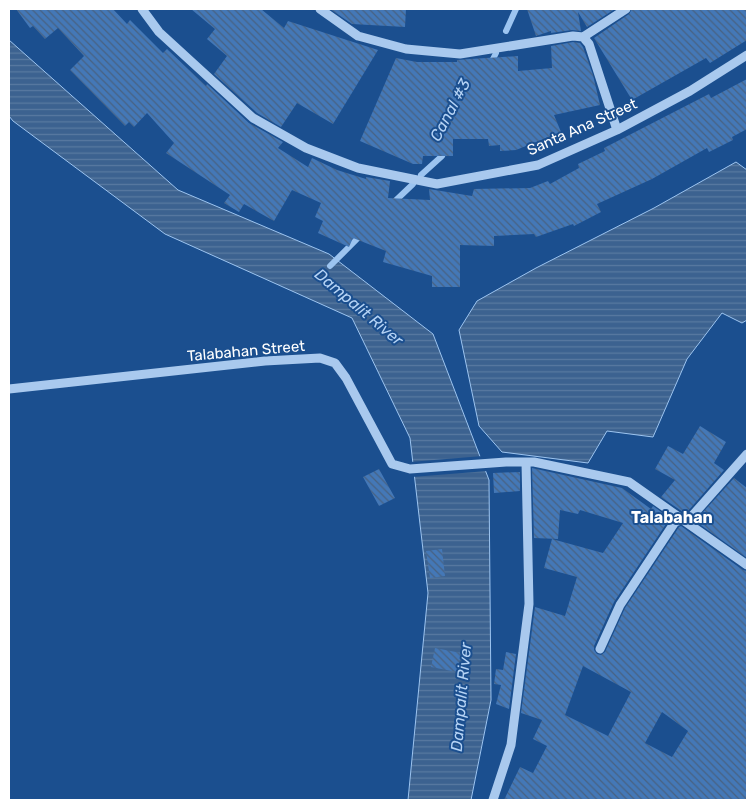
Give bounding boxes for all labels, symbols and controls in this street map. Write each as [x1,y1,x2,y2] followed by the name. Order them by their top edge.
[426,75,474,144] water label: Canal #3
[524,95,640,159] street label: Santa Ana Street
[311,265,408,350] water label: Dampalit River
[186,337,306,365] street label: Talabahan Street
[631,508,713,527] district label: Talabahan
[447,641,475,752] water label: Dampalit River

